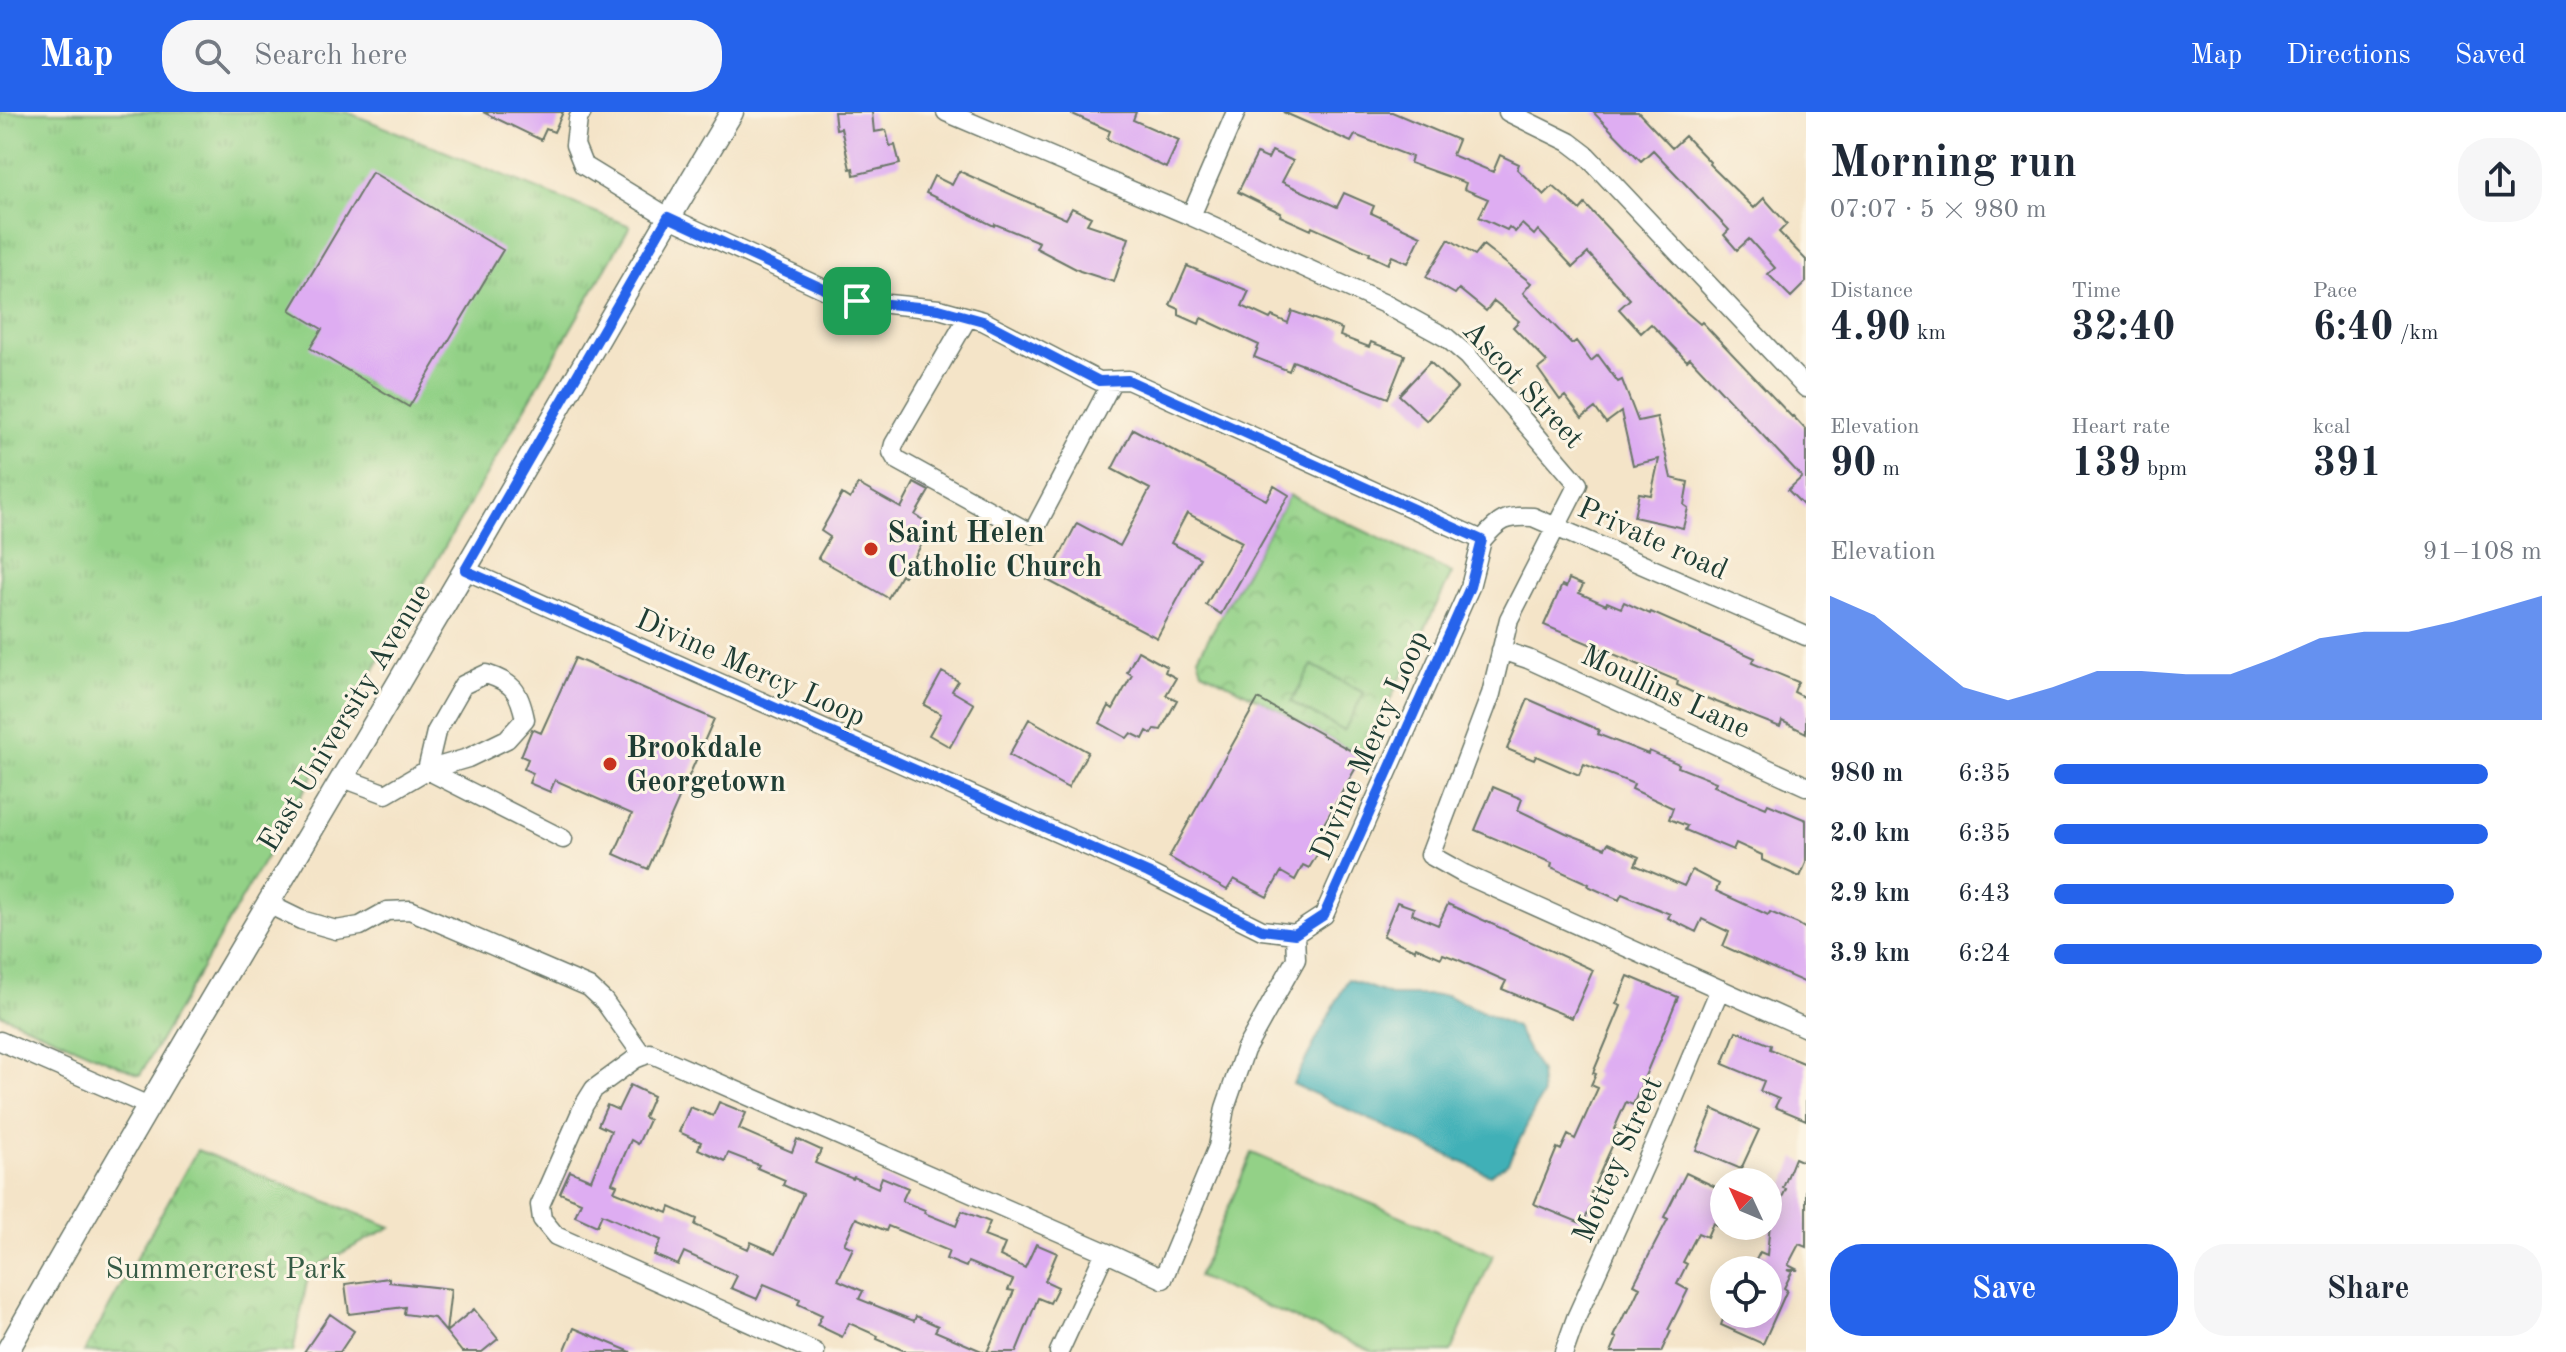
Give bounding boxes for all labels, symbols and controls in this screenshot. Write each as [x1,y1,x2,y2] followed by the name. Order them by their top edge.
[162,20,722,92] search box
[190,34,234,78] icon: search
[40,37,114,75] text: Map
[254,41,407,71] text: Search here
[2190,42,2242,70] text: Map
[2286,42,2411,70] text: Directions
[2455,42,2526,70] text: Saved
[2458,138,2542,222] button: share
[1830,142,2077,186] text: Morning run
[1830,197,2047,223] text: 07:07 · 5 × 980 m
[823,267,891,335] pin
[835,279,879,323] icon: arrive
[1830,280,1913,302] text: Distance
[2071,280,2121,302] text: Time
[2313,280,2357,302] text: Pace
[1830,309,1911,349] text: 4.90
[2071,309,2175,349] text: 32:40
[2313,309,2393,349] text: 6:40
[1456,316,1589,455] street label: Ascot Street
[1911,322,1946,344] text: km
[2393,322,2438,344] text: /km
[1830,416,1920,438] text: Elevation
[2071,416,2170,438] text: Heart rate
[2313,416,2351,438] text: kcal
[1830,445,1876,485] text: 90
[2071,445,2141,485] text: 139
[2313,445,2382,485] text: 391
[1876,458,1900,480] text: m
[2141,458,2187,480] text: bpm
[1573,493,1732,586] street label: Private road
[887,519,1102,583] place label: Saint Helen Catholic Church
[1830,539,1936,565] text: Elevation
[2423,539,2542,565] text: 91–108 m
[862,540,880,558] marker: Saint Helen Catholic Church
[254,579,438,857] street label: East University Avenue
[631,605,870,733] street label: Divine Mercy Loop
[1307,626,1435,865] street label: Divine Mercy Loop
[1576,641,1754,745] street label: Moullins Lane
[626,734,786,798] place label: Brookdale Georgetown
[601,755,619,773] marker: Brookdale Georgetown
[1830,761,1903,787] text: 980 m
[1958,761,2011,787] text: 6:35
[1830,821,1910,847] text: 2.0 km
[1958,821,2011,847] text: 6:35
[1830,881,1910,907] text: 2.9 km
[1958,881,2011,907] text: 6:43
[1830,941,1910,967] text: 3.9 km
[1958,941,2011,967] text: 6:24
[1569,1072,1669,1248] street label: Mottey Street
[1710,1168,1782,1240] north arrow
[1710,1168,1782,1328] map controls
[1830,1244,2178,1336] button: Save
[2194,1244,2542,1336] button: Share
[105,1255,347,1285] park label: Summercrest Park
[1710,1256,1782,1328] button: locate

